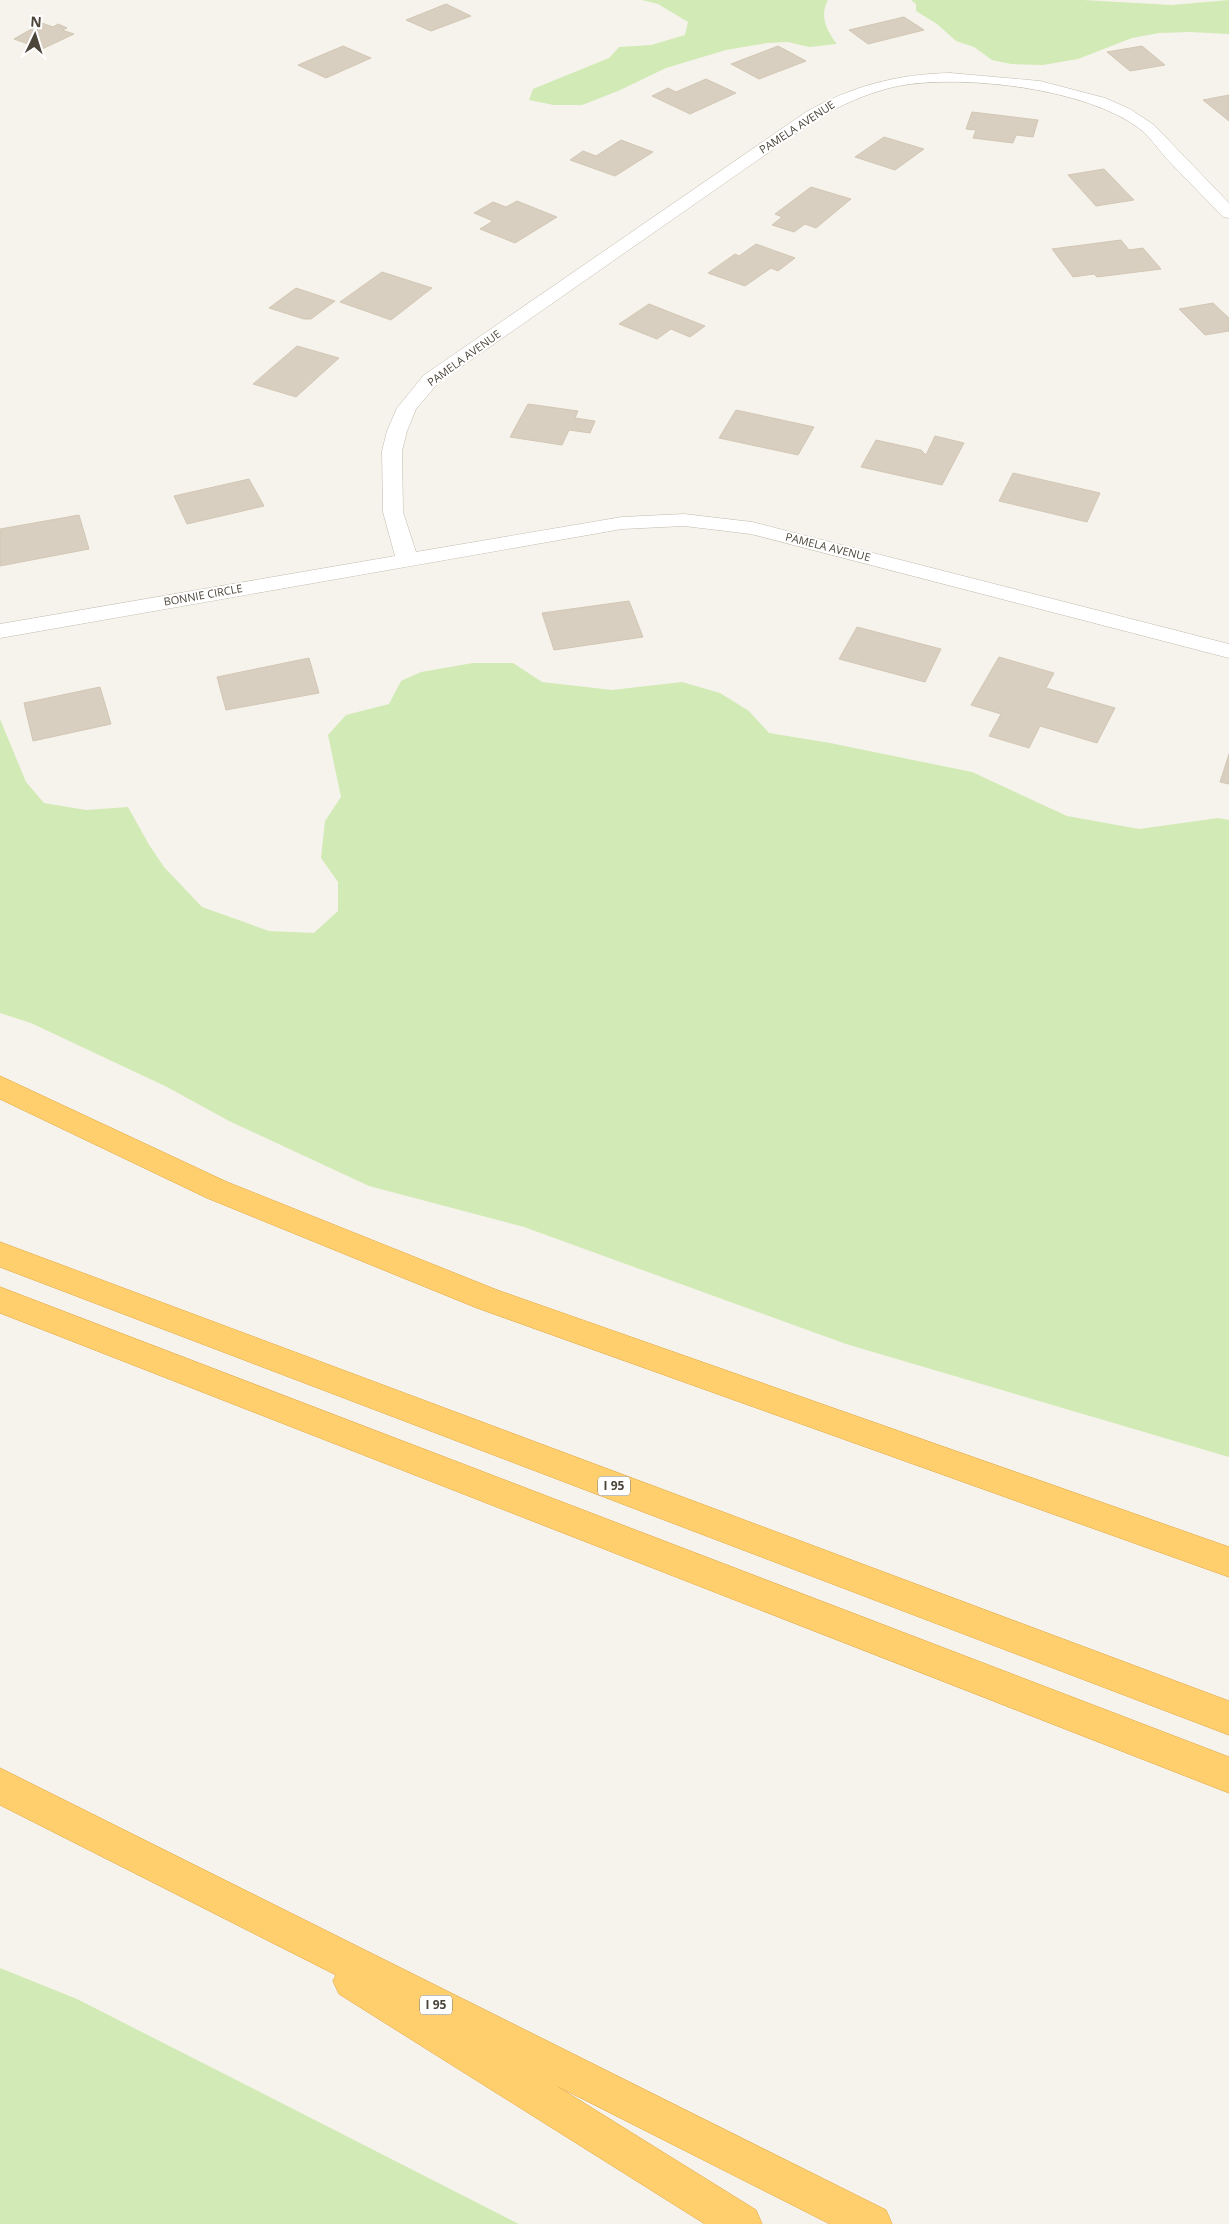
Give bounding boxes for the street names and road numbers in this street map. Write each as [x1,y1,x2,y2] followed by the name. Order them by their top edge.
[756,97,837,157] street label: PAMELA AVENUE
[424,326,503,389] street label: PAMELA AVENUE
[784,529,872,564] street label: PAMELA AVENUE
[162,580,244,609] street label: BONNIE CIRCLE
[598,1476,630,1495] road number: I 95
[420,1996,452,2014] road number: I 95

